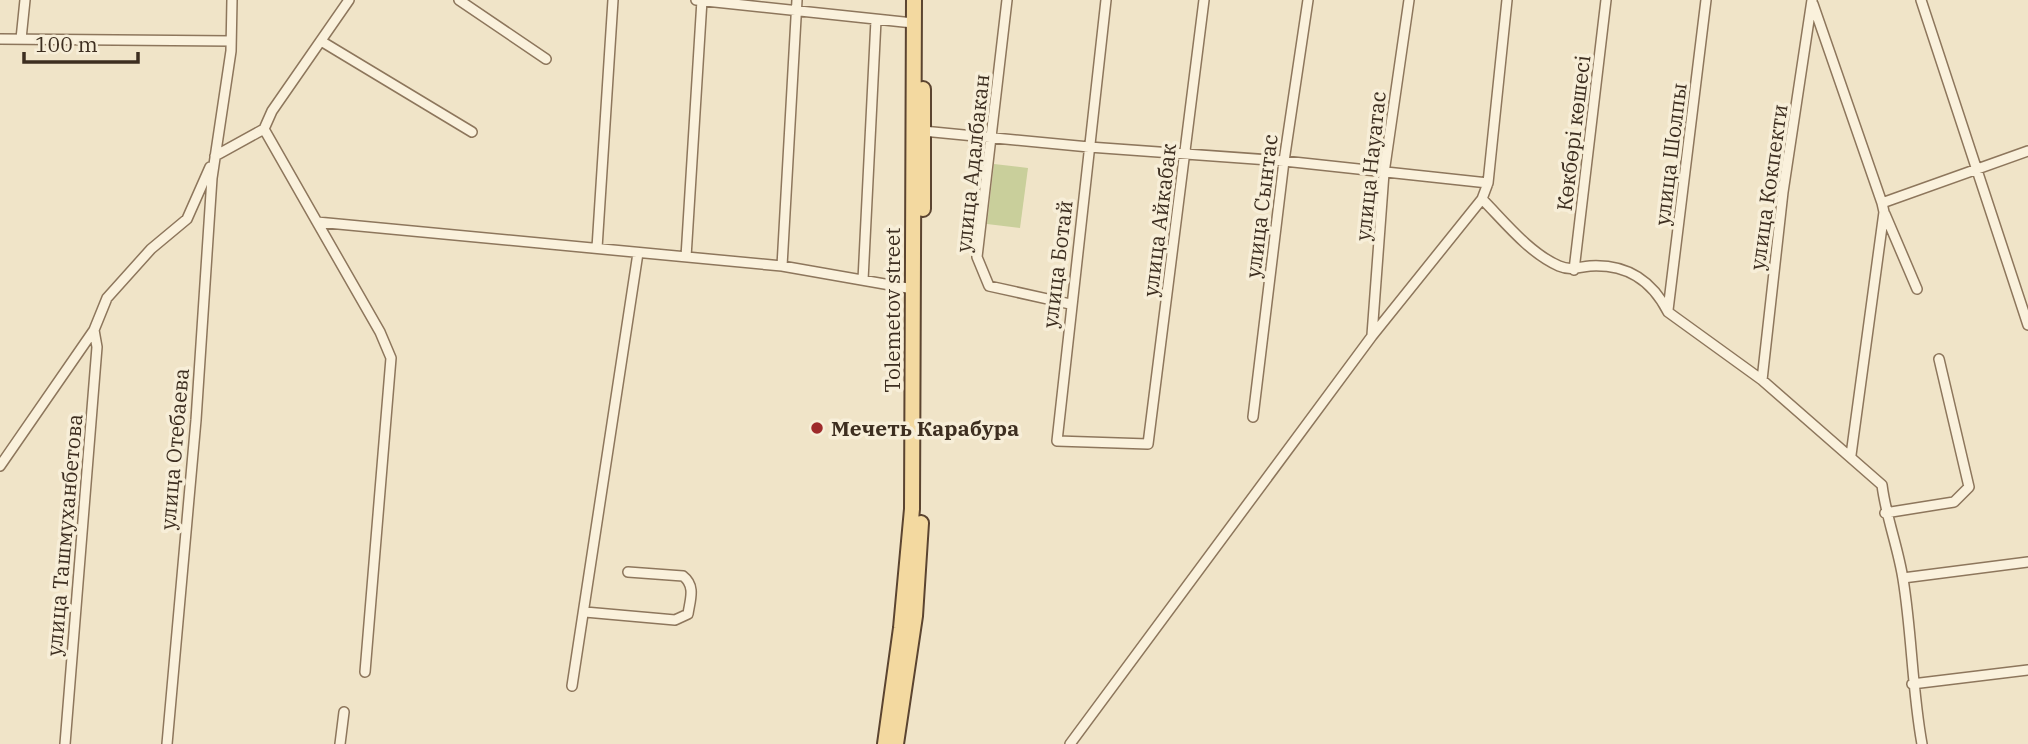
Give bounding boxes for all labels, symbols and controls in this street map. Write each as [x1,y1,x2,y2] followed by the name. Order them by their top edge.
[24,21,138,65] scale bar
[35,30,98,58] text: 100 m
[1550,54,1596,212] street label: Көкбөрі көшесі
[949,72,995,254] street label: улица Адалбакан
[1647,81,1693,227] street label: улица Шолпы
[1348,90,1392,242] street label: улица Науатас
[1743,102,1793,272] street label: улица Кокпекти
[1238,132,1284,280] street label: улица Сынтас
[1136,142,1182,298] street label: улица Айкабак
[1035,199,1079,329] street label: улица Ботай
[878,227,906,393] street label: Tolemetov street
[153,367,195,531] street label: улица Отебаева
[39,413,89,657] street label: улица Ташмуханбетова
[831,414,1019,442] place label: Мечеть Карабура
[809,420,825,436] marker: Мечеть Карабура

